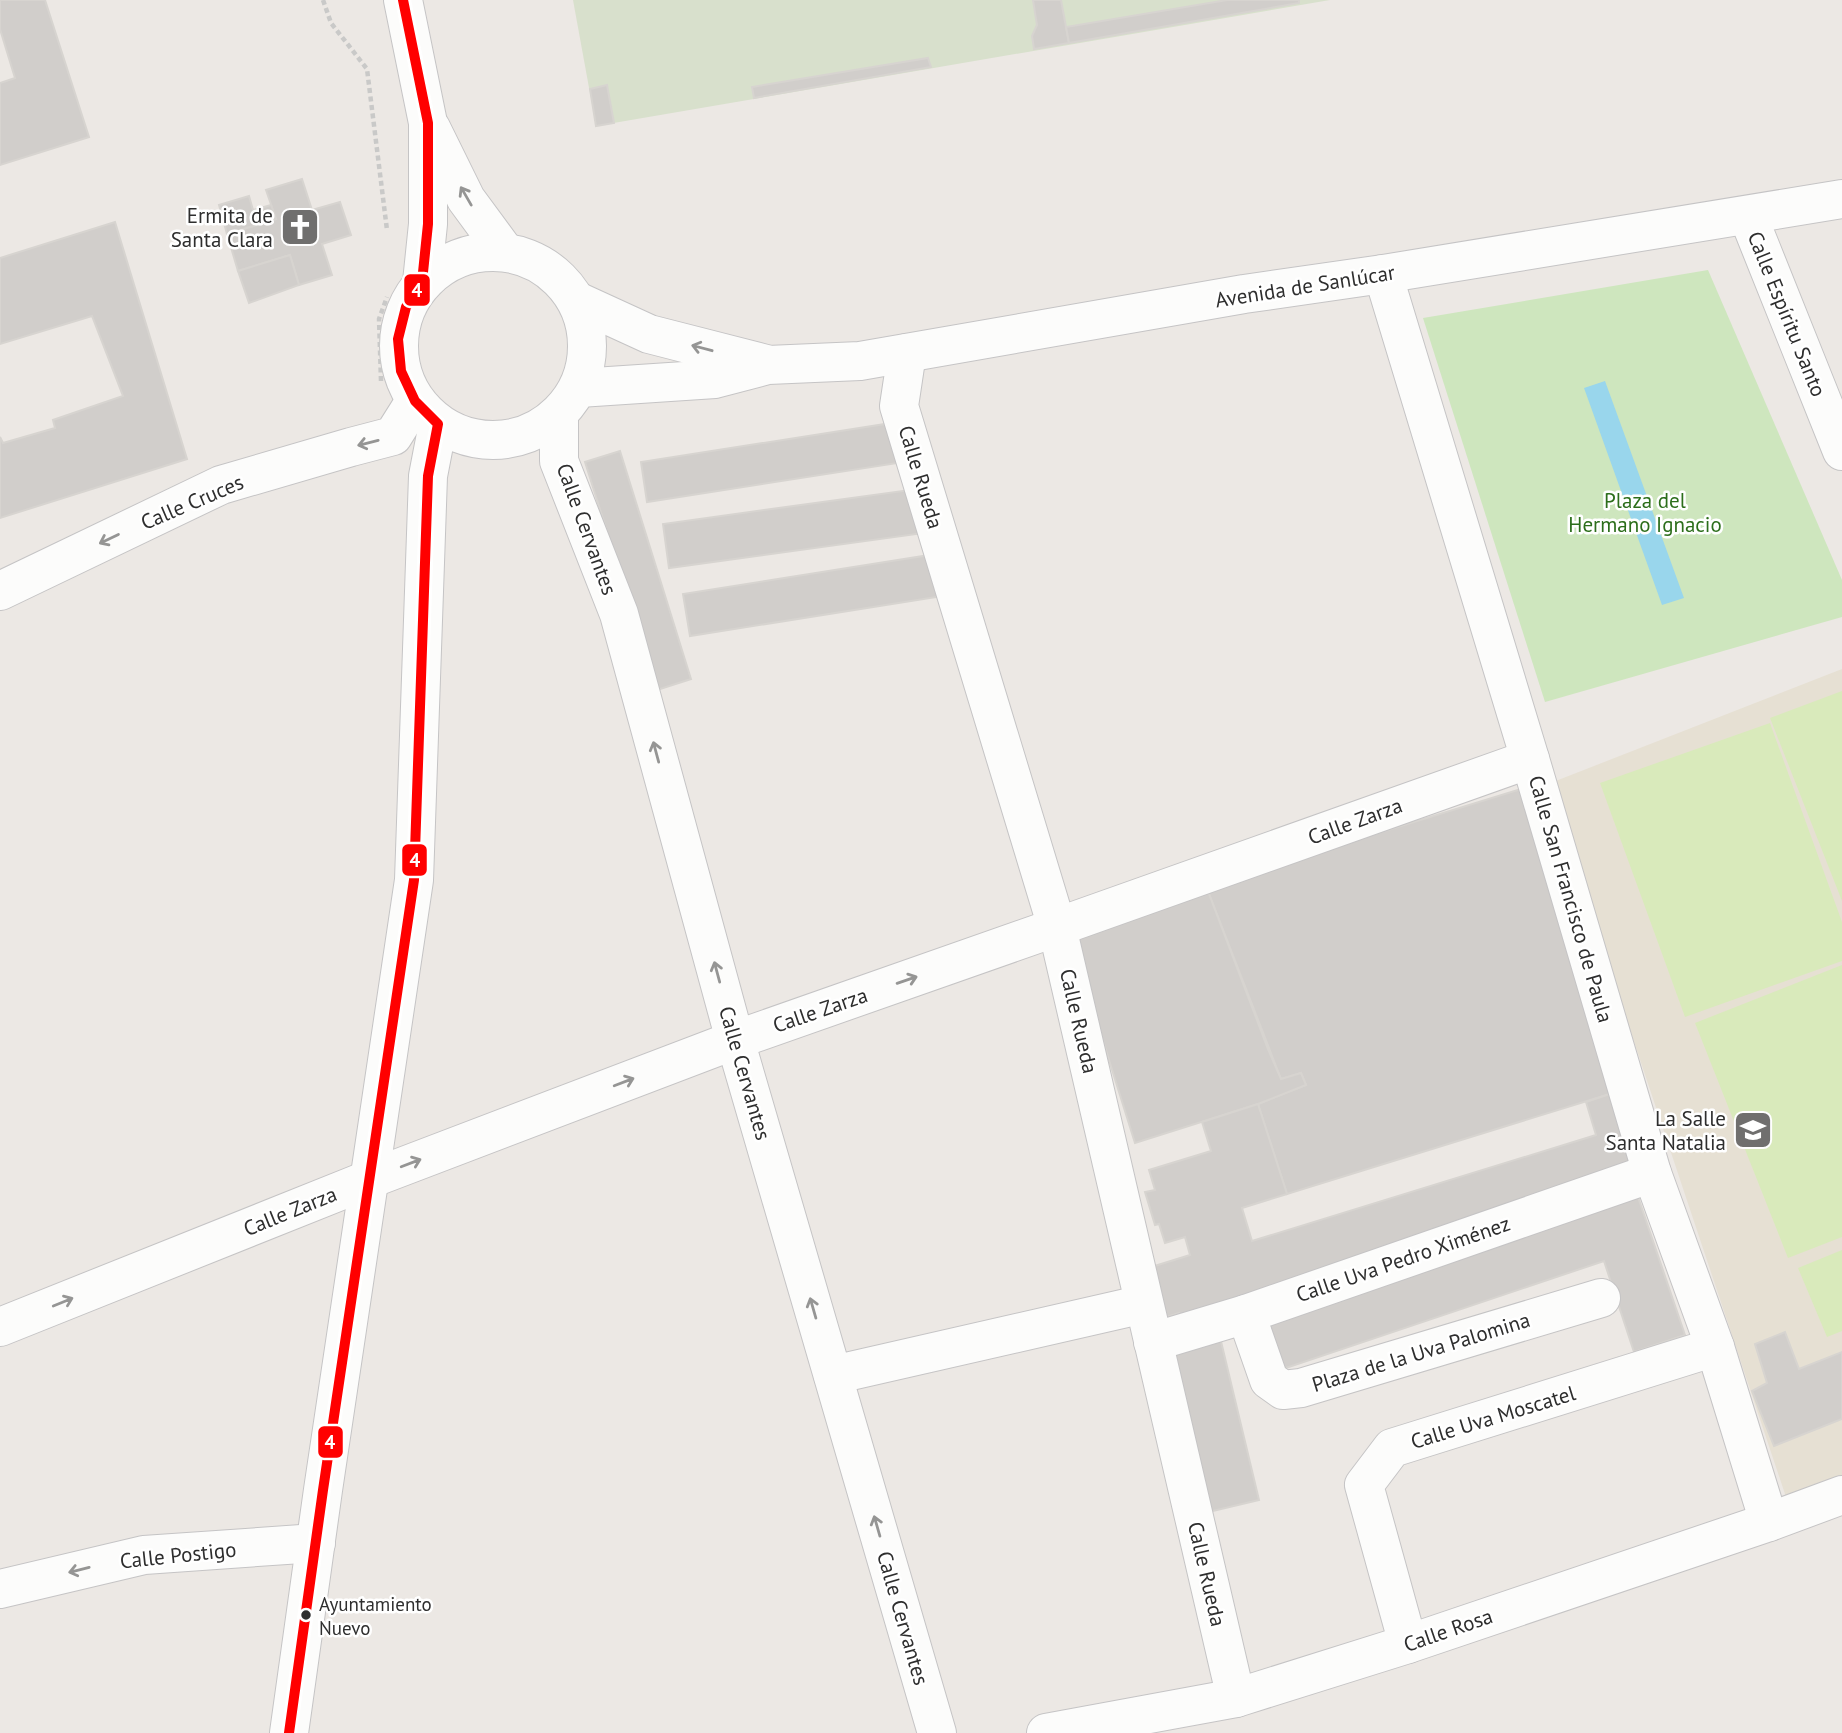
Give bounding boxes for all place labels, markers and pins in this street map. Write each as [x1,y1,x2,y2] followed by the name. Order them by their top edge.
[171,202,273,253] place label: Ermita de Santa Clara
[279,206,321,248] church icon: Ermita de Santa Clara
[1606,1105,1726,1156] place label: La Salle Santa Natalia
[1732,1109,1774,1151] school or university icon: La Salle Santa Natalia
[319,1592,432,1640] place label: Ayuntamiento Nuevo
[299,1608,313,1622] marker: Ayuntamiento Nuevo

